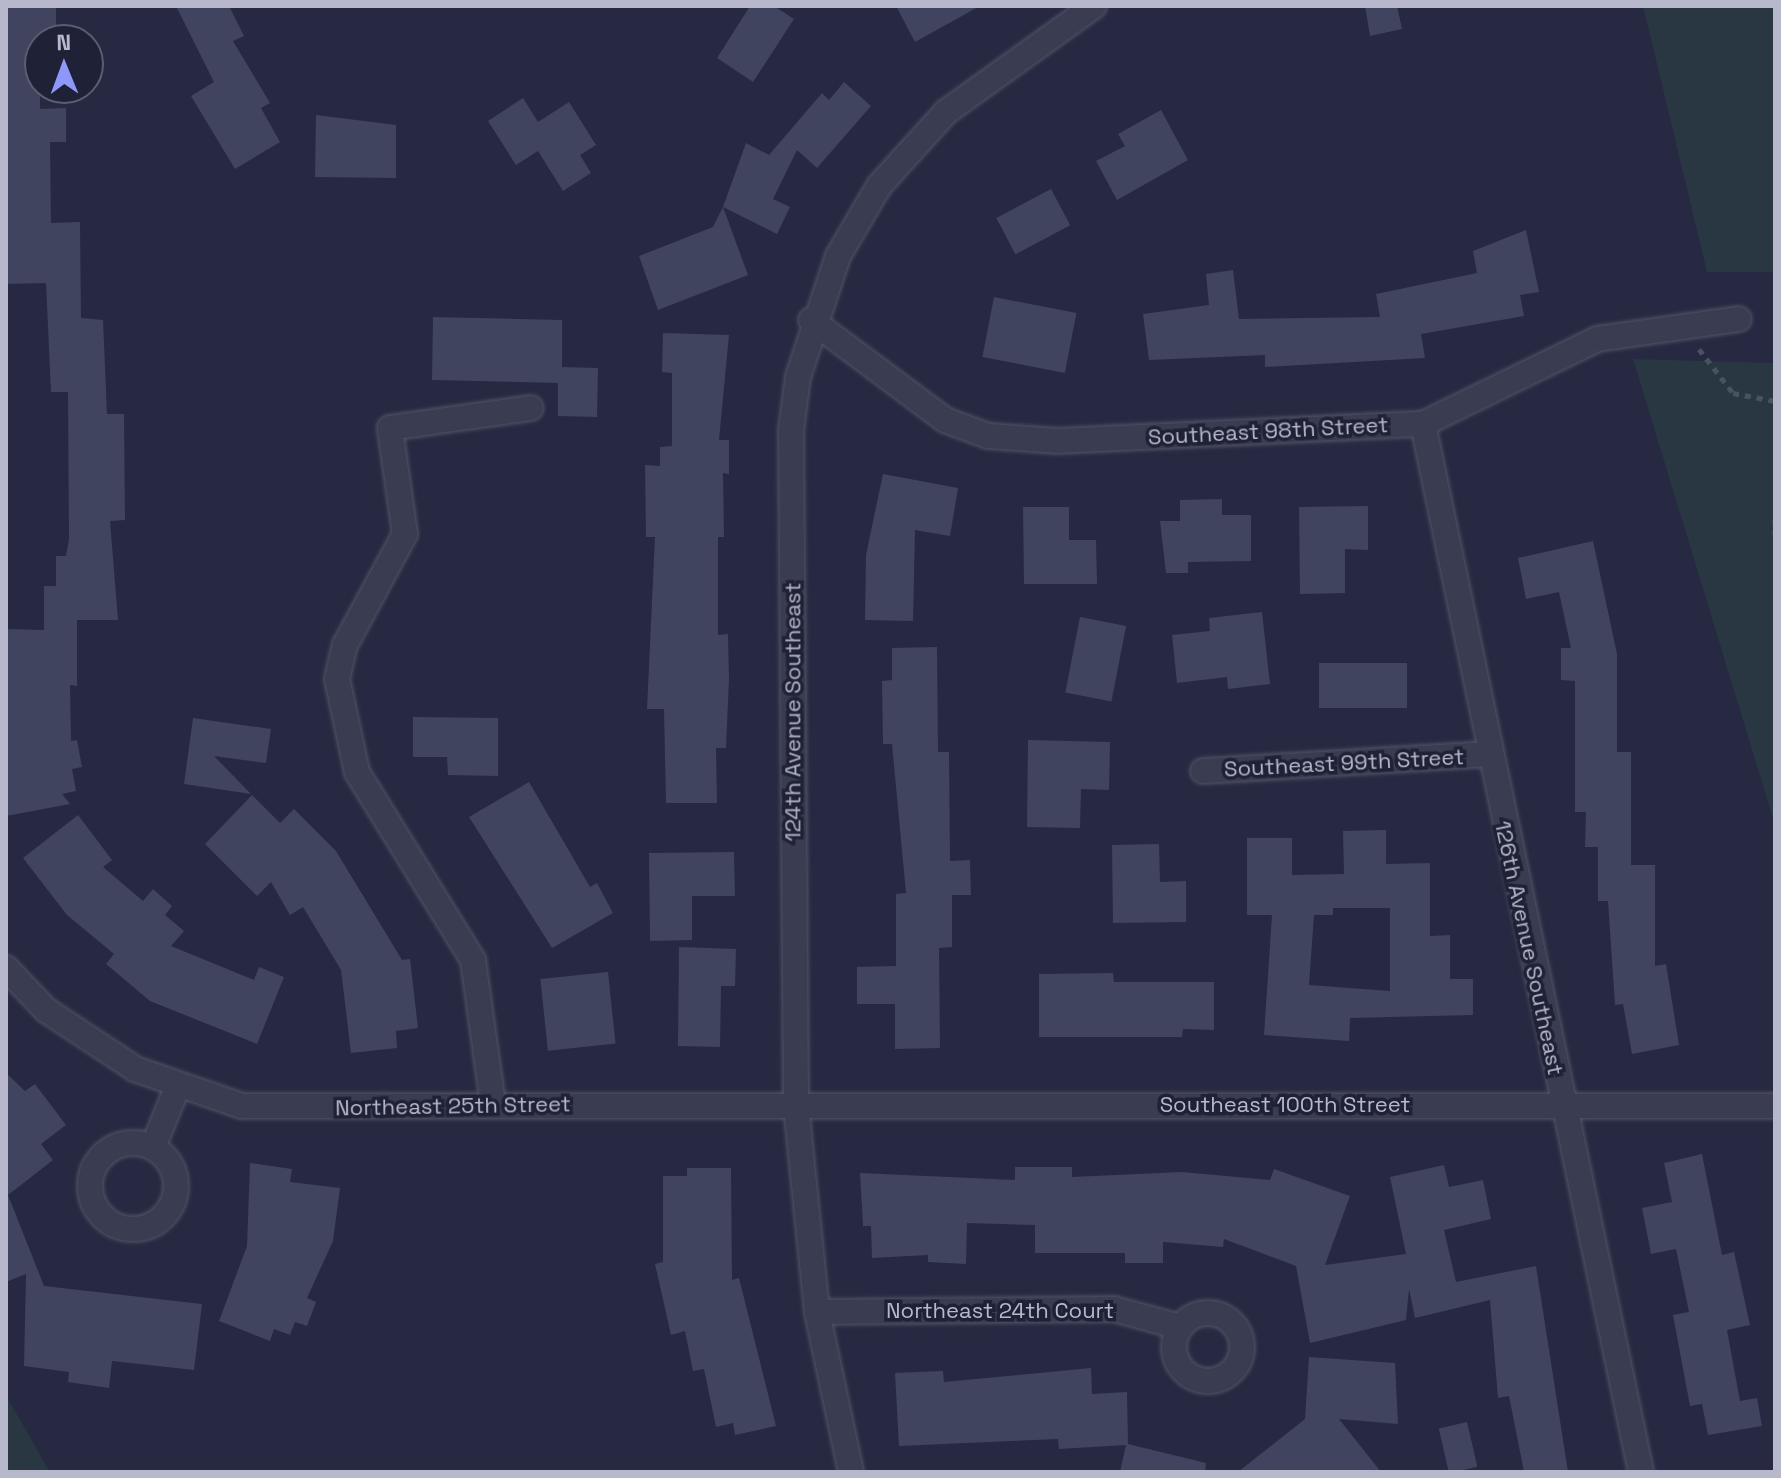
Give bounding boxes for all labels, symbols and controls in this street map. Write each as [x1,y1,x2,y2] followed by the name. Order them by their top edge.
[24,24,104,104] north arrow
[56,28,71,56] text: N
[1147,412,1389,450] street label: Southeast 98th Street
[780,582,806,842] street label: 124th Avenue Southeast
[1223,744,1465,782] street label: Southeast 99th Street
[1489,818,1569,1078] street label: 126th Avenue Southeast
[335,1091,571,1121] street label: Northeast 25th Street
[1160,1092,1410,1118] street label: Southeast 100th Street
[886,1298,1114,1324] street label: Northeast 24th Court

